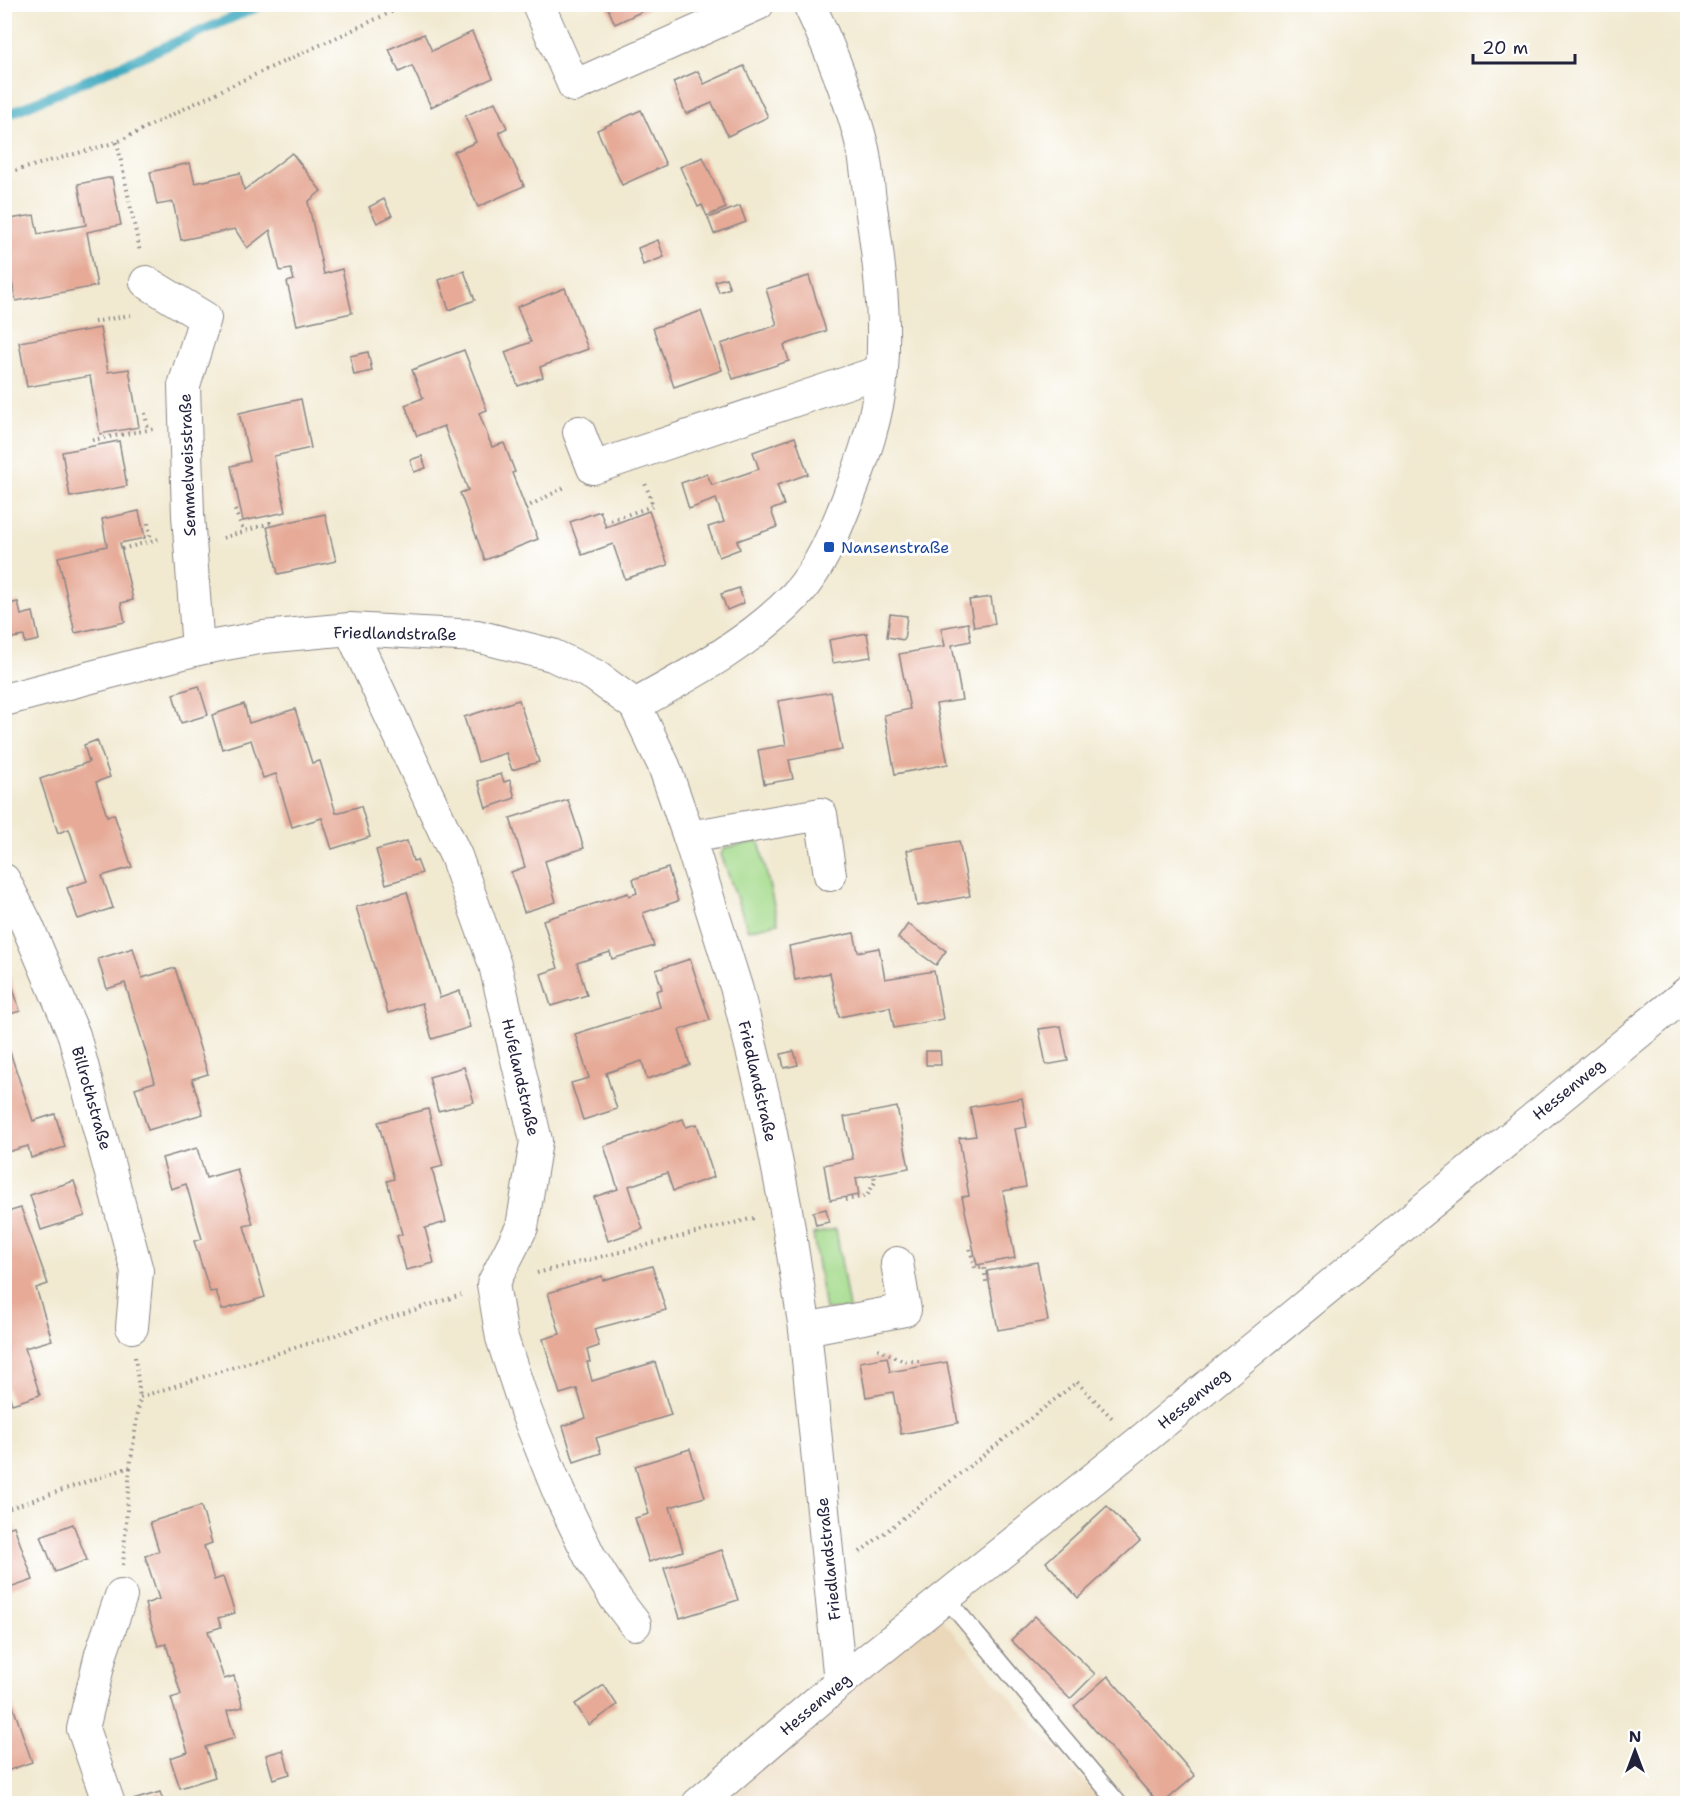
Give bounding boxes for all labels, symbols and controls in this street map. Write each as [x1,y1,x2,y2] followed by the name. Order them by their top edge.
[1473,27,1575,65] scale bar
[1482,36,1528,60] text: 20 m
[175,393,200,537] street label: Semmelweisstraße
[841,537,949,558] place label: Nansenstraße
[822,540,836,554] marker: Nansenstraße
[333,622,457,645] street label: Friedlandstraße
[497,1016,544,1138] street label: Hufelandstraße
[733,1019,782,1144] street label: Friedlandstraße
[67,1044,116,1152] street label: Billrothstraße
[1528,1054,1609,1125] street label: Hessenweg
[1153,1363,1234,1434] street label: Hessenweg
[812,1496,845,1621] street label: Friedlandstraße
[775,1668,855,1740] street label: Hessenweg
[1605,1721,1665,1781] north arrow
[1629,1726,1641,1747] text: N

